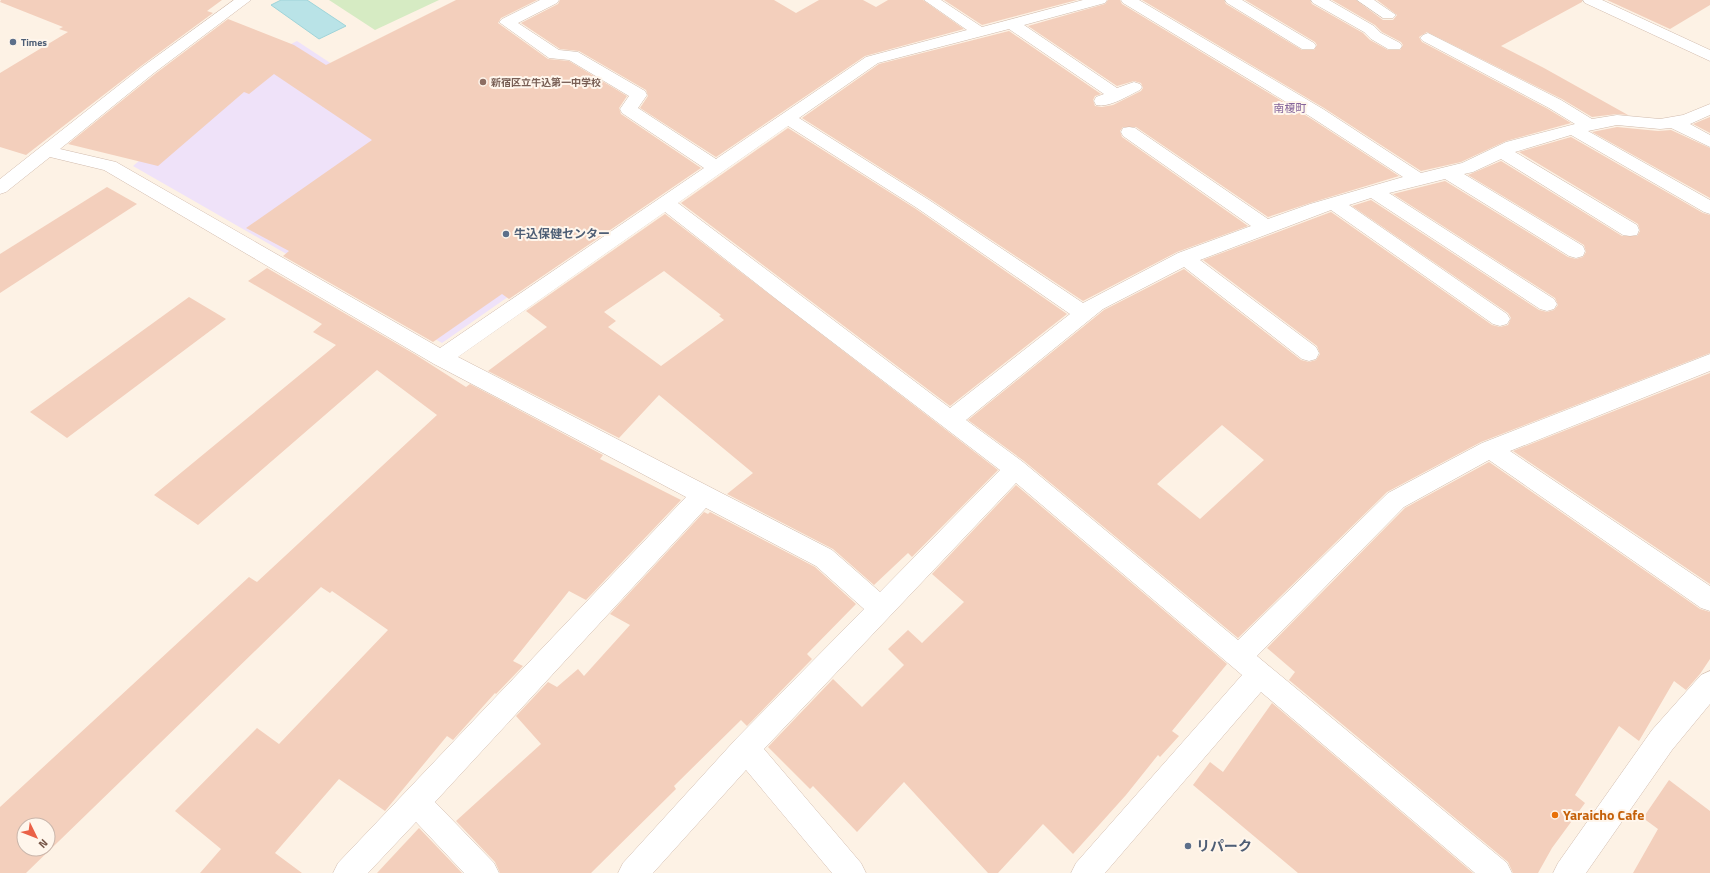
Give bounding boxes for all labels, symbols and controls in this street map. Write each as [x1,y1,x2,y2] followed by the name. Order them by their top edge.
[21,35,47,50] place label: Times
[8,37,18,47] marker: Times
[491,75,601,90] place label: 新宿区立牛込第一中学校
[478,77,488,87] marker: 新宿区立牛込第一中学校
[1274,100,1307,116] district label: 南榎町
[514,224,610,243] place label: 牛込保健センター
[501,229,511,239] marker: 牛込保健センター
[1563,804,1644,825] place label: Yaraicho Cafe
[1550,810,1560,820] marker: Yaraicho Cafe
[16,817,56,857] north arrow
[1196,835,1252,856] place label: リパーク
[35,836,52,852] text: N
[1183,841,1193,851] marker: リパーク

